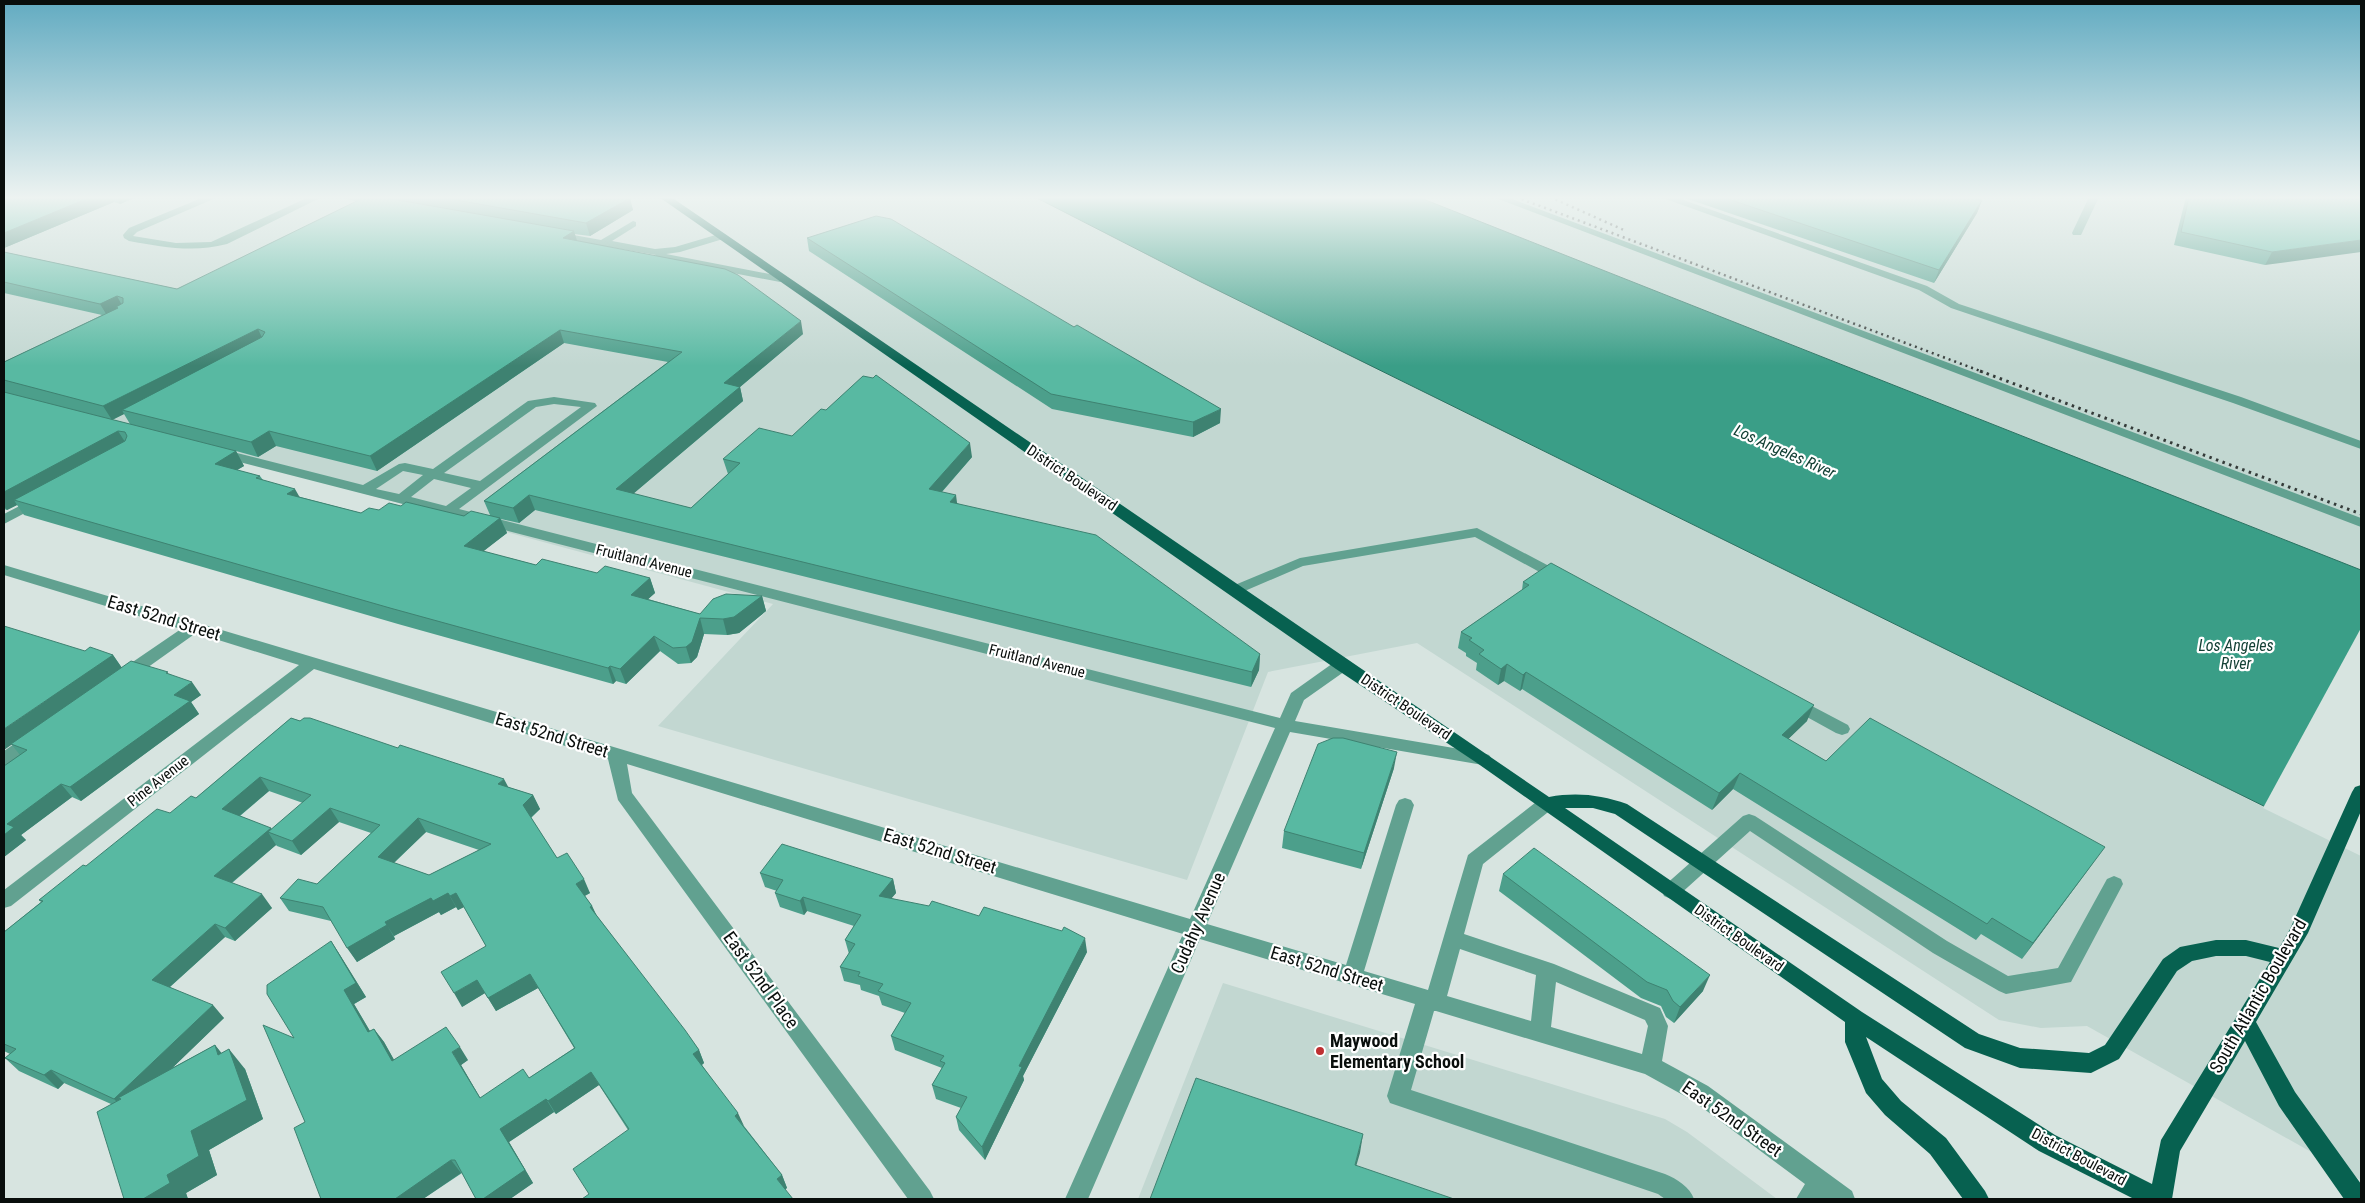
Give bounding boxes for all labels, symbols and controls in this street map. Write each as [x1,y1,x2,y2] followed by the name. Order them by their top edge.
[1731,421,1840,483] water label: Los Angeles River
[1024,441,1120,515] street label: District Boulevard
[594,540,694,582] street label: Fruitland Avenue
[105,590,223,645] street label: East 52nd Street
[2198,636,2274,673] water label: Los Angeles River
[987,640,1087,682] street label: Fruitland Avenue
[1358,670,1454,744] street label: District Boulevard
[493,707,611,762] street label: East 52nd Street
[124,752,192,810] street label: Pine Avenue
[881,823,999,878] street label: East 52nd Street
[1166,869,1229,977] street label: Cudahy Avenue
[1691,901,1787,975] street label: District Boulevard
[2205,915,2310,1077] street label: South Atlantic Boulevard
[719,927,803,1032] street label: East 52nd Place
[1268,941,1386,996] street label: East 52nd Street
[1330,1030,1464,1072] place label: Maywood Elementary School
[1314,1045,1326,1057] marker: Maywood Elementary School
[1678,1076,1786,1161] street label: East 52nd Street
[2028,1124,2130,1190] street label: District Boulevard

